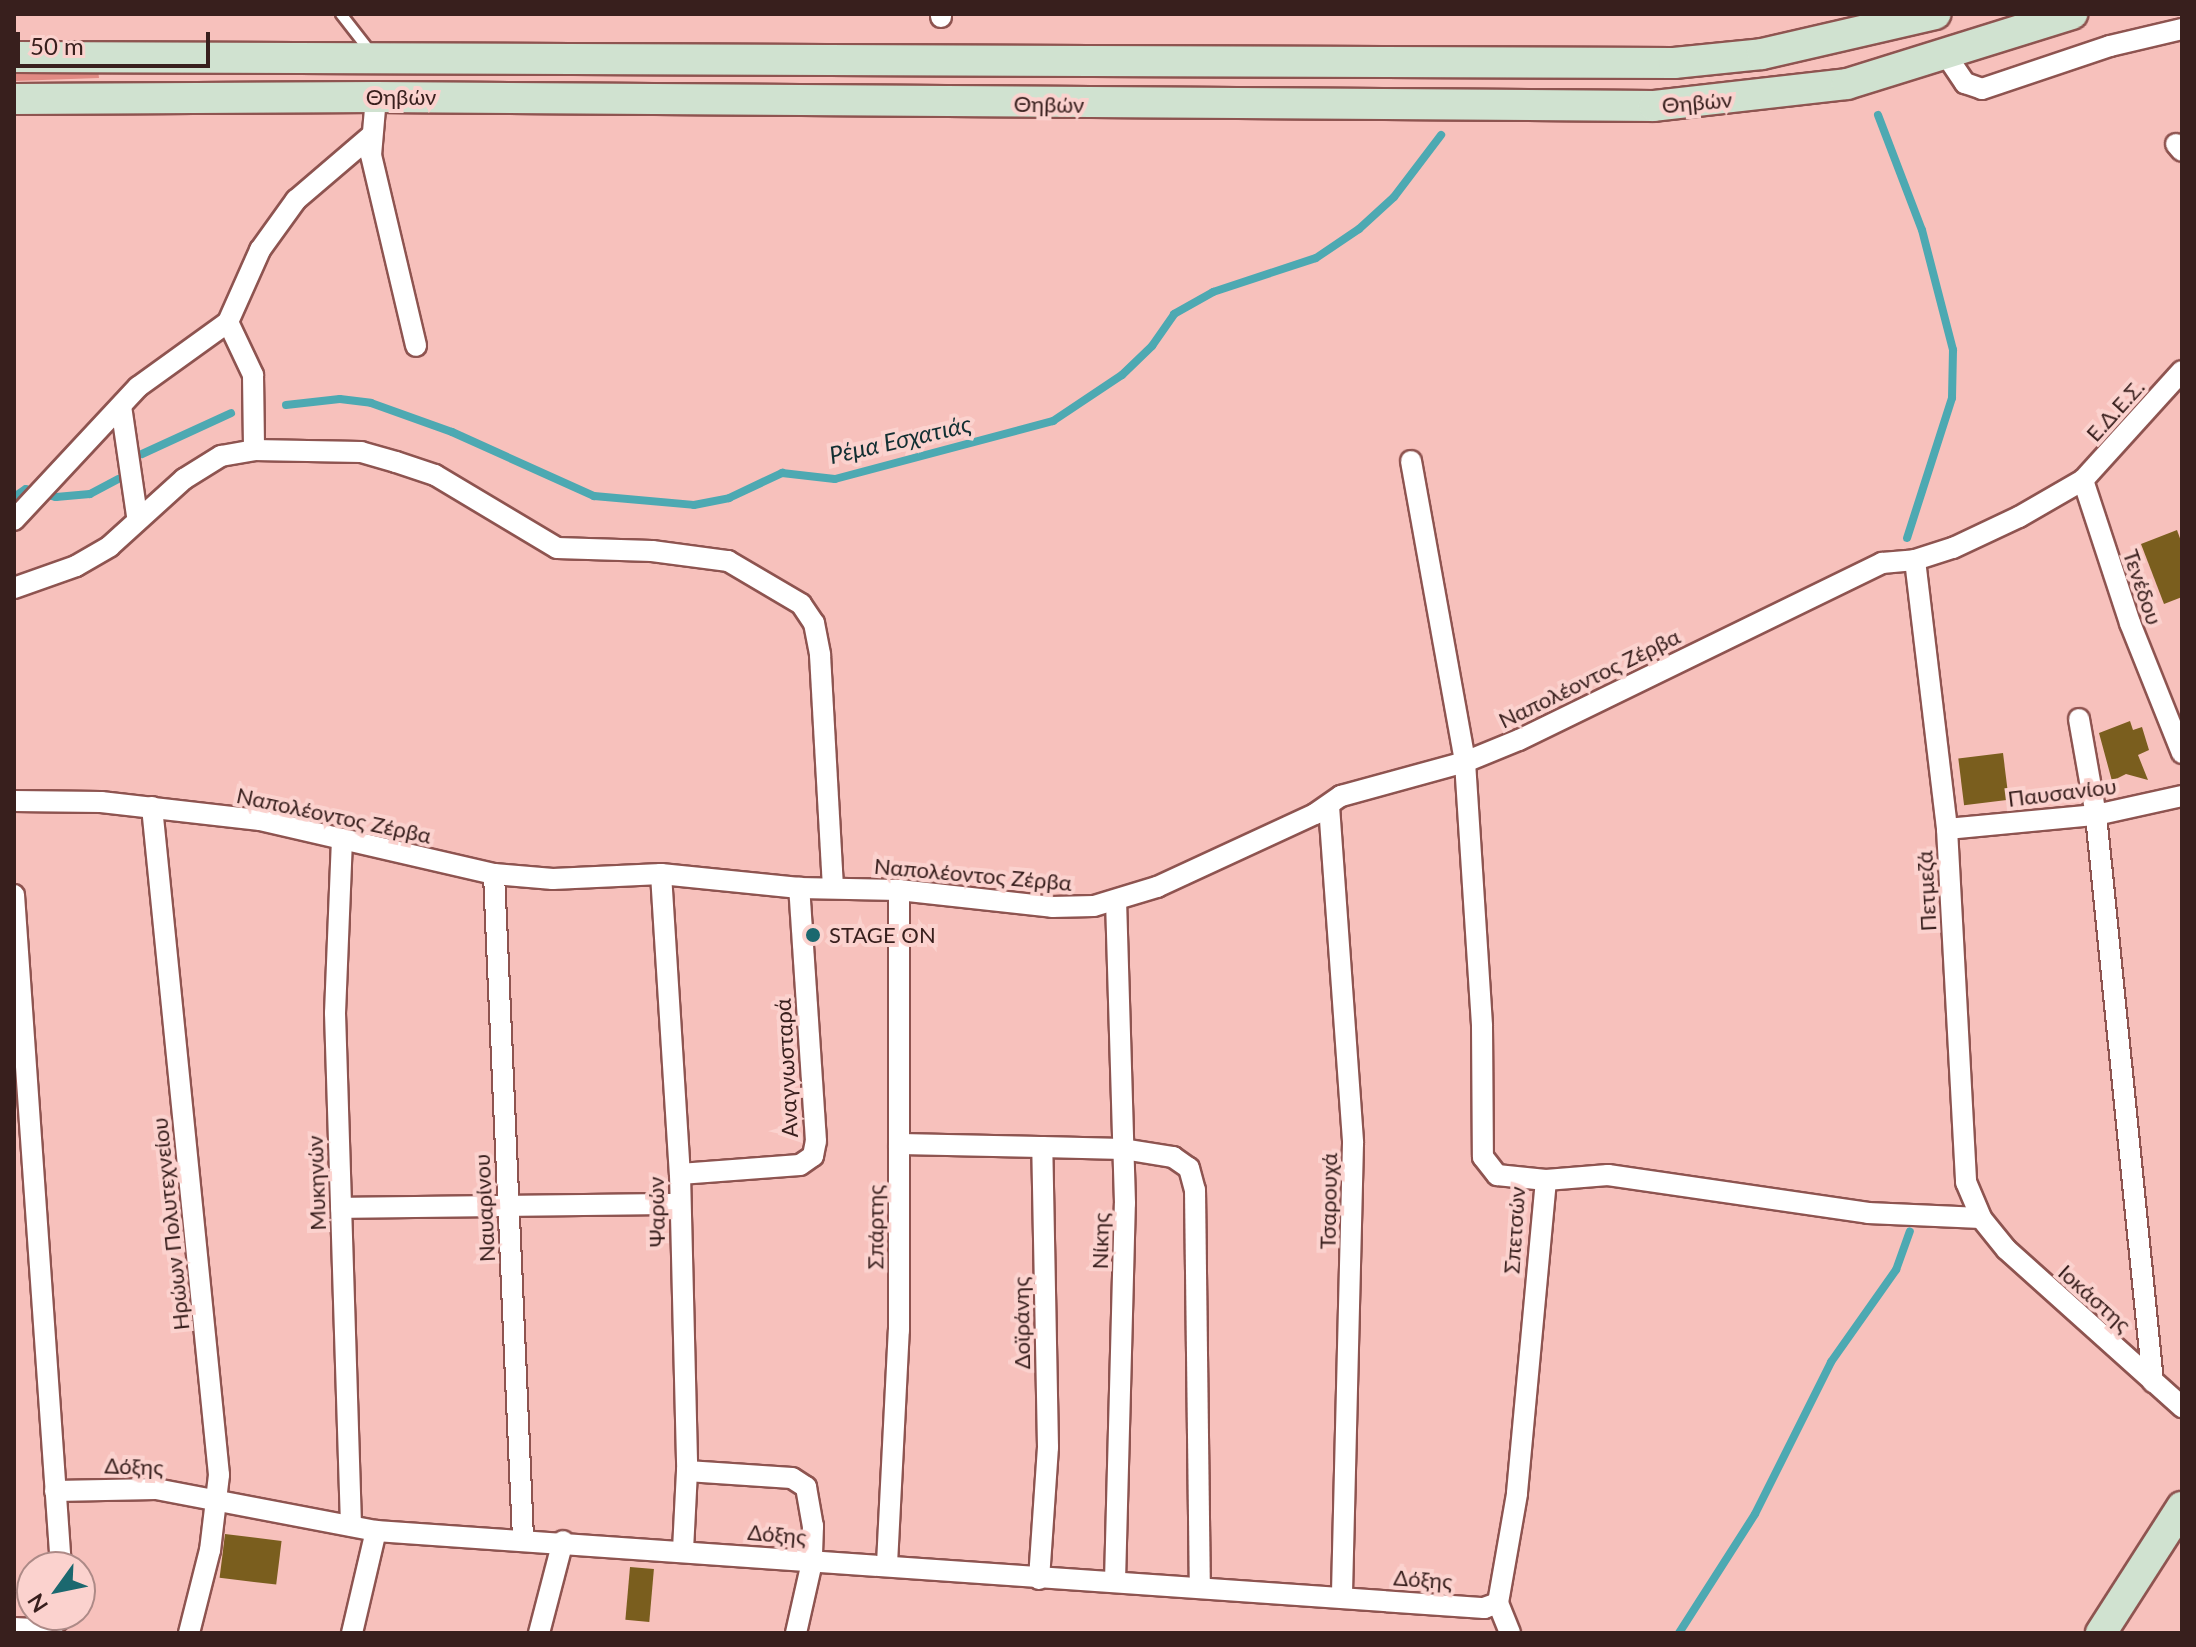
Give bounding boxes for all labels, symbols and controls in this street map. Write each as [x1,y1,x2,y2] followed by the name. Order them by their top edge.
[20,16,214,66] scale bar
[30,31,84,60] text: 50 m
[366,84,436,110] street label: Θηβών
[1661,86,1733,118] street label: Θηβών
[1013,90,1085,118] street label: Θηβών
[2080,373,2150,447] street label: Ε.Δ.Ε.Σ.
[826,409,974,469] water label: Ρέμα Εσχατιάς
[2118,546,2168,628] street label: Τενέδου
[1494,623,1684,733] street label: Ναπολέοντος Ζέρβα
[2006,772,2118,812] street label: Παυσανίου
[234,781,434,849] street label: Ναπολέοντος Ζέρβα
[1911,850,1941,932] street label: Πετμεζά
[873,852,1073,896] street label: Ναπολέοντος Ζέρβα
[829,922,936,948] place label: STAGE ON
[804,926,822,944] marker: STAGE ON
[769,998,803,1138] street label: Αναγνωσταρά
[146,1116,194,1332] street label: Ηρώων Πολυτεχνείου
[301,1135,331,1231] street label: Μυκηνών
[468,1153,500,1263] street label: Ναυαρίνου
[1314,1153,1342,1249] street label: Τσαρουχά
[642,1176,670,1248] street label: Ψαρών
[862,1185,888,1269] street label: Σπάρτης
[1498,1185,1530,1275] street label: Σπετσών
[1086,1212,1114,1270] street label: Νίκης
[2053,1259,2137,1337] street label: Ιοκάστης
[1007,1276,1035,1370] street label: Δοϊράνης
[104,1452,164,1480] street label: Δόξης
[747,1518,807,1550] street label: Δόξης
[16,1551,96,1631] north arrow
[1393,1564,1453,1594] street label: Δόξης
[21,1589,53,1618] text: N

